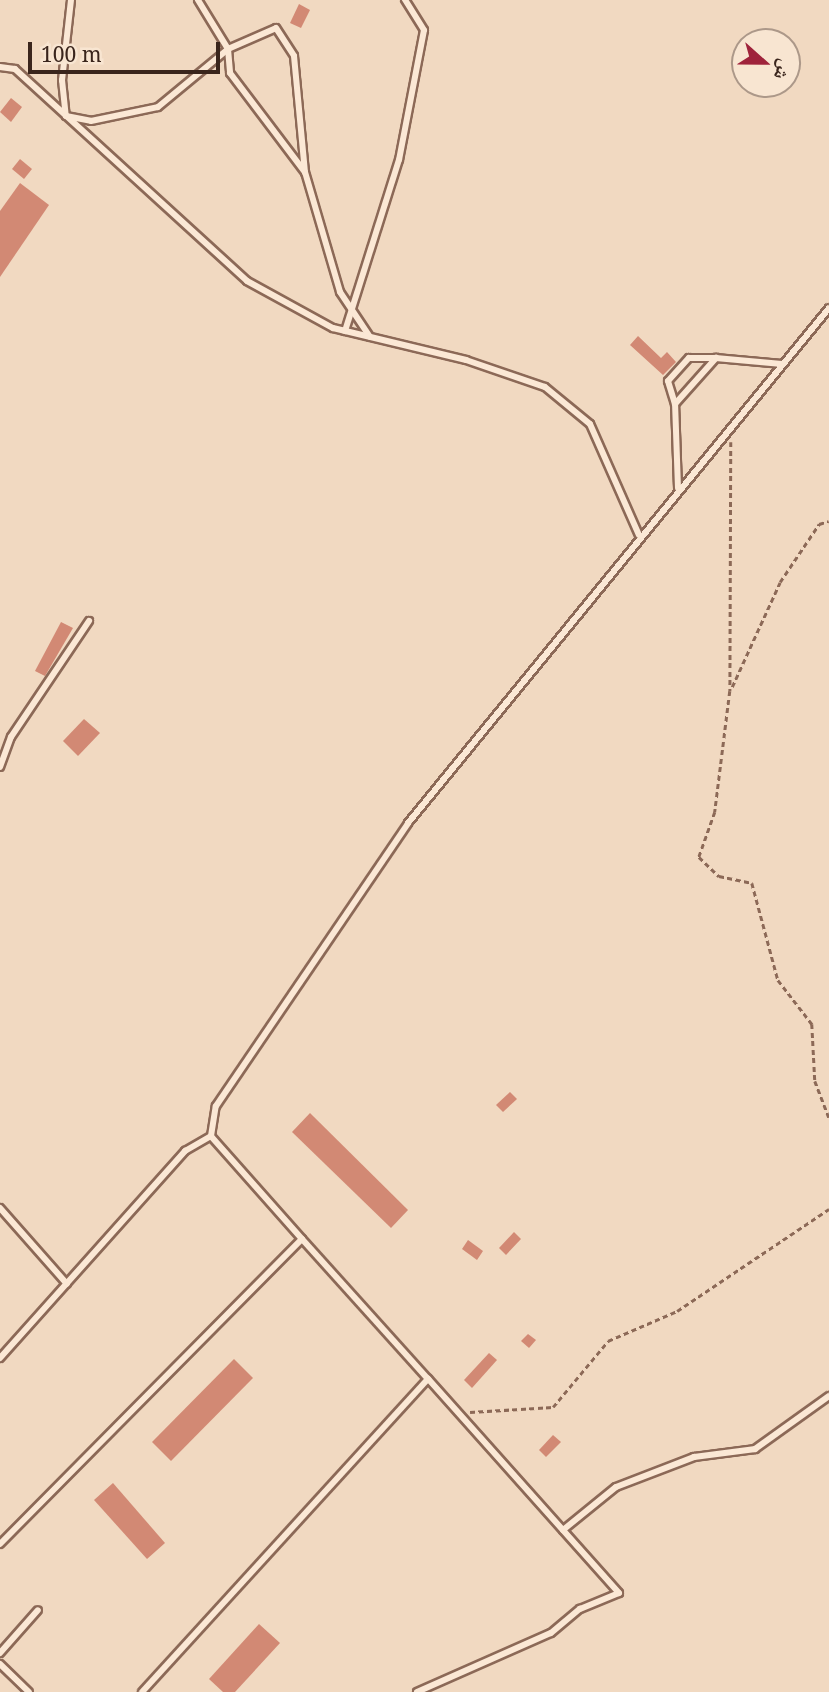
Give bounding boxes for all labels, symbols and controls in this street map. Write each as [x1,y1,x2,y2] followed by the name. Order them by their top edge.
[32,28,224,72] scale bar
[731,28,801,98] north arrow
[41,40,102,68] text: 100 m
[768,56,799,84] text: ش

